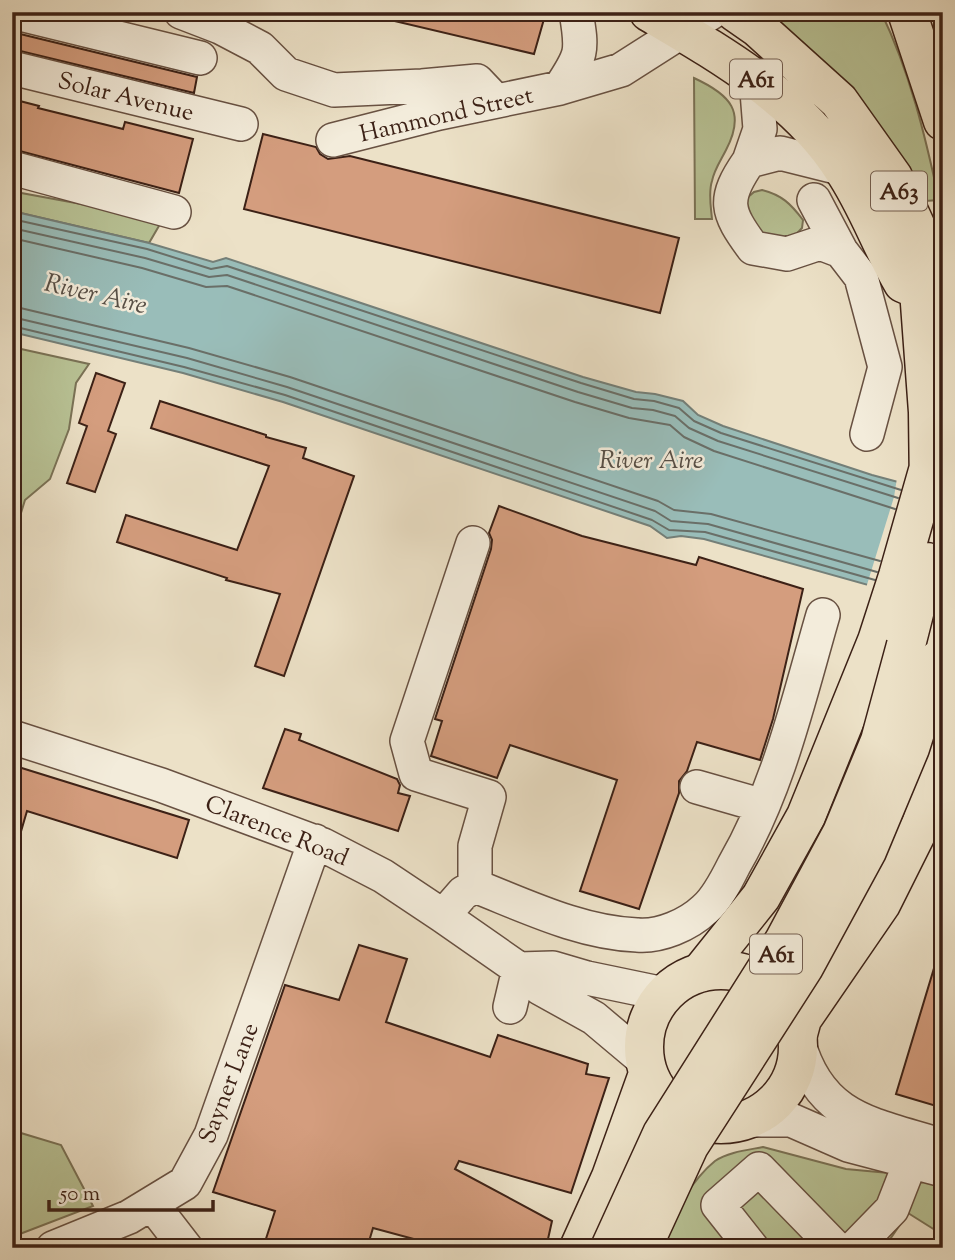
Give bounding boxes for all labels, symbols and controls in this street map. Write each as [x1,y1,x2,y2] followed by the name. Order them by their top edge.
[730,60,782,99] road number: A61
[54,65,197,131] street label: Solar Avenue
[356,79,537,152] street label: Hammond Street
[871,172,927,210] road number: A63
[41,266,150,325] water label: River Aire
[599,443,703,480] water label: River Aire
[199,788,354,876] street label: Clarence Road
[750,934,802,973] road number: A61
[191,1018,268,1149] street label: Sayner Lane
[49,1169,214,1213] scale bar
[59,1180,100,1210] text: 50 m

